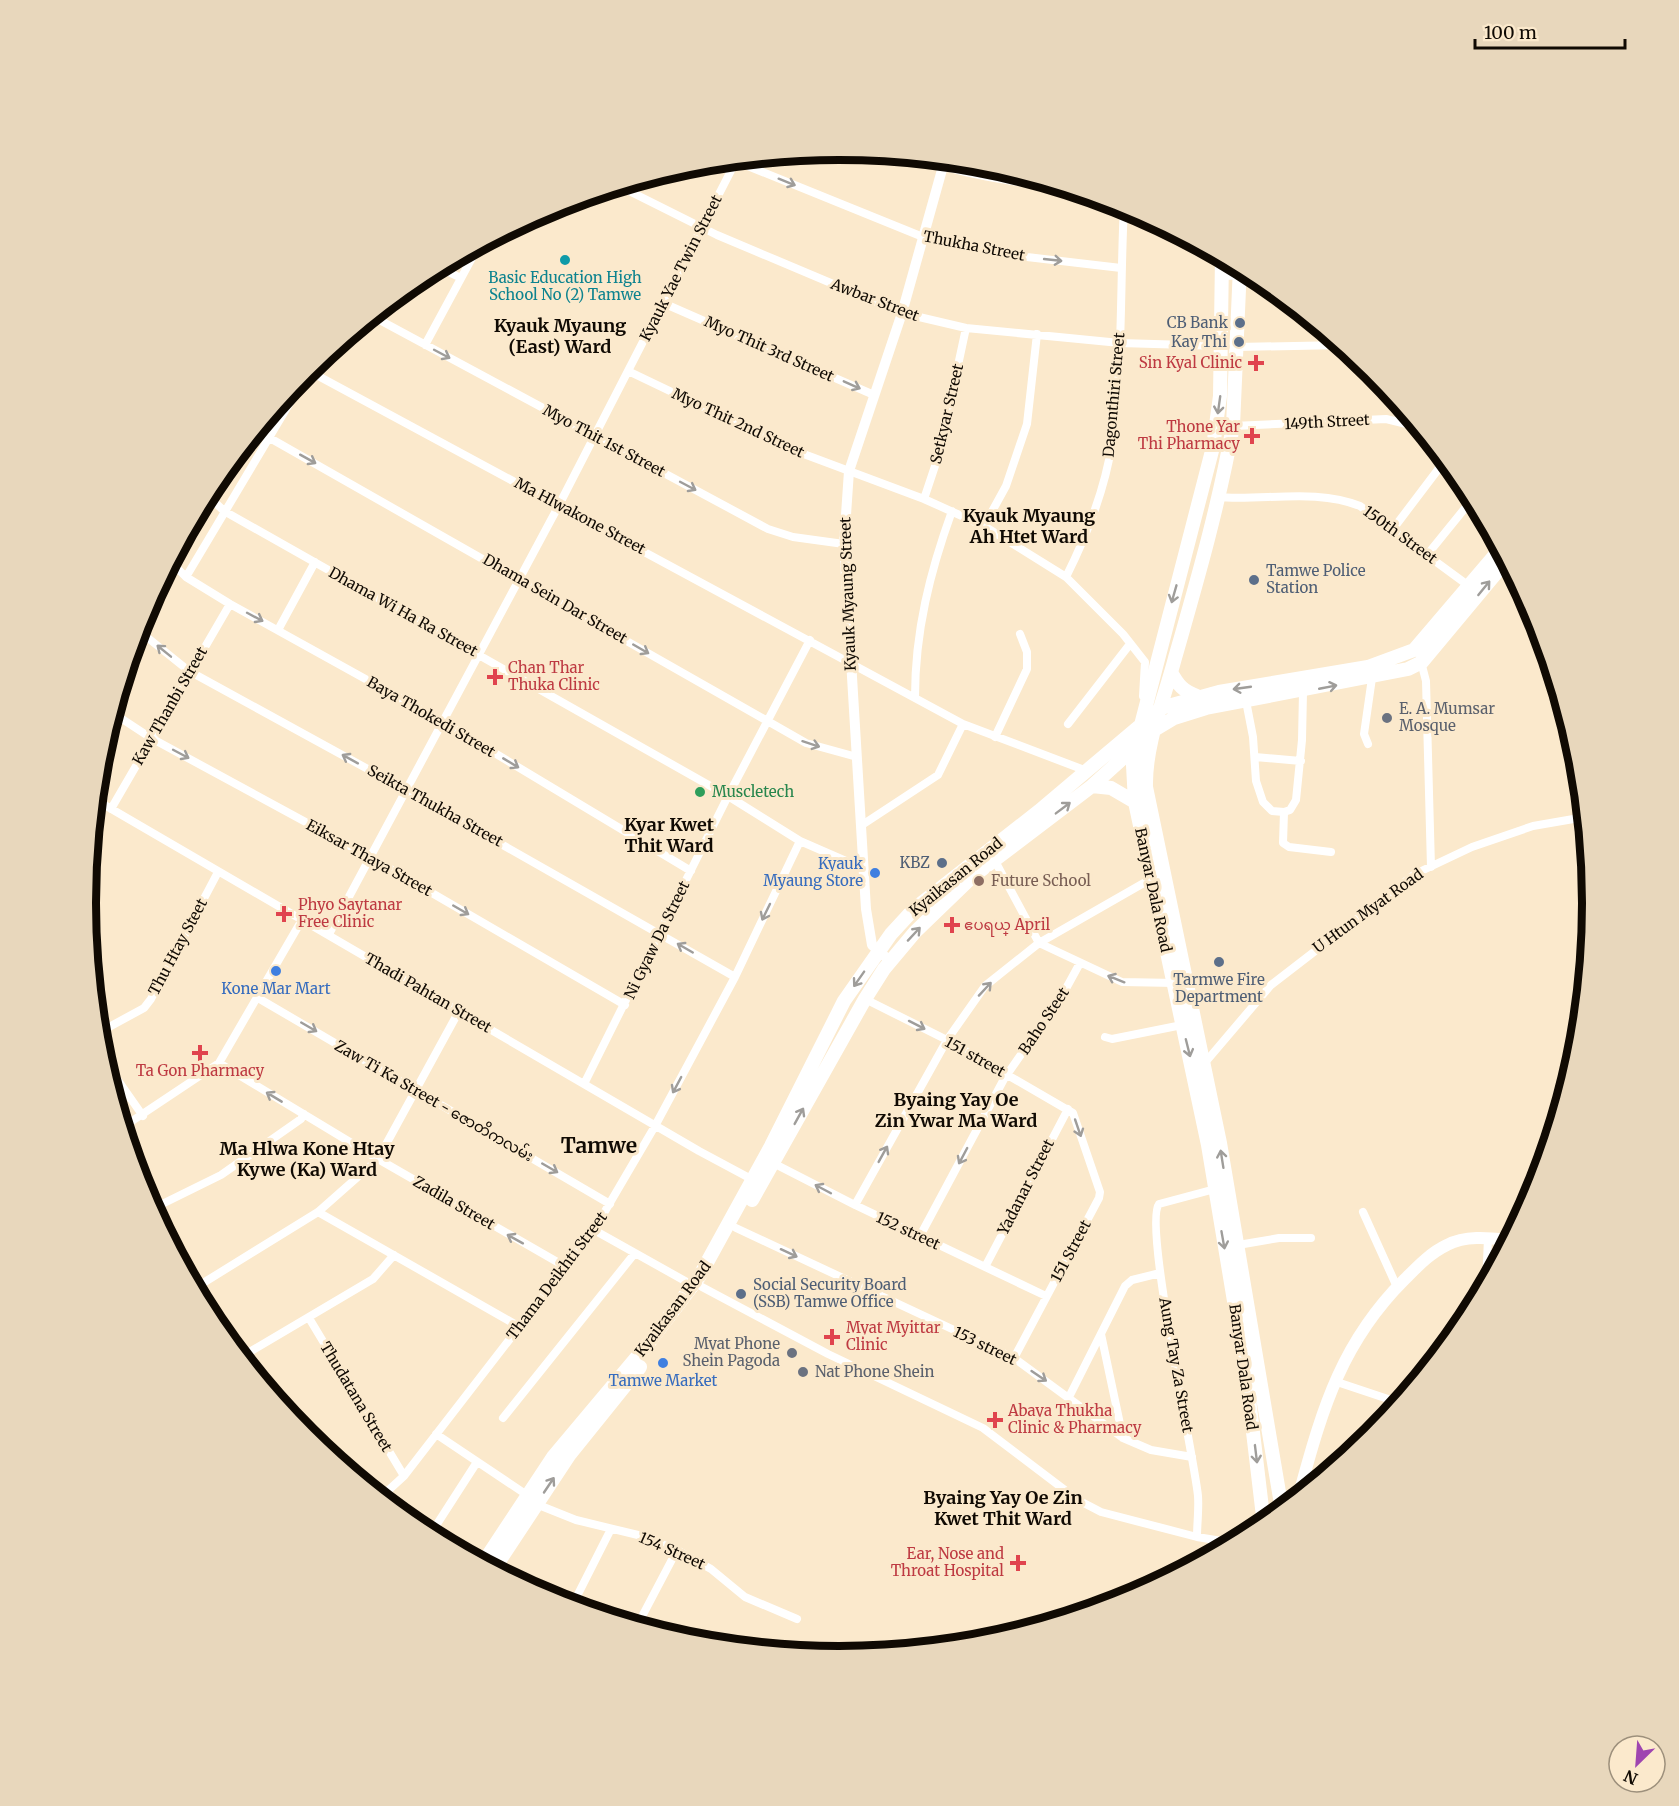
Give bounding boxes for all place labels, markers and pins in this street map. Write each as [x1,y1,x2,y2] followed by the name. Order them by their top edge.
[558,253,572,267] marker: Basic Education High School No (2) Tamwe
[488,268,642,304] place label: Basic Education High School No (2) Tamwe
[1167,313,1228,332] place label: CB Bank
[1233,316,1247,330] marker: CB Bank
[1171,332,1227,351] place label: Kay Thi
[1232,335,1246,349] marker: Kay Thi
[1139,353,1242,372] place label: Sin Kyal Clinic
[1247,354,1265,372] marker: Sin Kyal Clinic
[1138,417,1240,453] place label: Thone Yar Thi Pharmacy
[1245,429,1259,443] marker: Thone Yar Thi Pharmacy
[1266,561,1366,597] place label: Tamwe Police Station
[1247,573,1261,587] marker: Tamwe Police Station
[508,658,600,694] place label: Chan Thar Thuka Clinic
[486,668,504,686] marker: Chan Thar Thuka Clinic
[1399,699,1495,735] place label: E. A. Mumsar Mosque
[1380,711,1394,725] marker: E. A. Mumsar Mosque
[712,782,794,801] place label: Muscletech
[693,785,707,799] marker: Muscletech
[899,853,930,872] place label: KBZ
[763,854,863,890] place label: Kyauk Myaung Store
[935,856,949,870] marker: KBZ
[868,866,882,880] marker: Kyauk Myaung Store
[991,871,1091,890] place label: Future School
[972,874,986,888] marker: Future School
[298,895,403,931] place label: Phyo Saytanar Free Clinic
[275,905,293,923] marker: Phyo Saytanar Free Clinic
[964,915,1051,937] place label: ဧပရယ္ April
[945,918,959,932] marker: ဧပရယ္ April
[1212,955,1226,969] marker: Tarmwe Fire Department
[269,964,283,978] marker: Kone Mar Mart
[1173,970,1265,1006] place label: Tarmwe Fire Department
[221,979,331,998] place label: Kone Mar Mart
[193,1046,207,1060] marker: Ta Gon Pharmacy
[136,1061,265,1080] place label: Ta Gon Pharmacy
[753,1275,906,1311] place label: Social Security Board (SSB) Tamwe Office
[734,1287,748,1301] marker: Social Security Board (SSB) Tamwe Office
[846,1318,941,1354] place label: Myat Myittar Clinic
[823,1328,841,1346] marker: Myat Myittar Clinic
[682,1334,780,1370] place label: Myat Phone Shein Pagoda
[785,1346,799,1360] marker: Myat Phone Shein Pagoda
[656,1356,670,1370] marker: Tamwe Market
[815,1362,934,1381] place label: Nat Phone Shein
[796,1365,810,1379] marker: Nat Phone Shein
[609,1371,718,1390] place label: Tamwe Market
[1007,1401,1142,1437] place label: Abaya Thukha Clinic & Pharmacy
[986,1411,1004,1429] marker: Abaya Thukha Clinic & Pharmacy
[891,1544,1004,1580] place label: Ear, Nose and Throat Hospital
[1009,1554,1027,1572] marker: Ear, Nose and Throat Hospital

